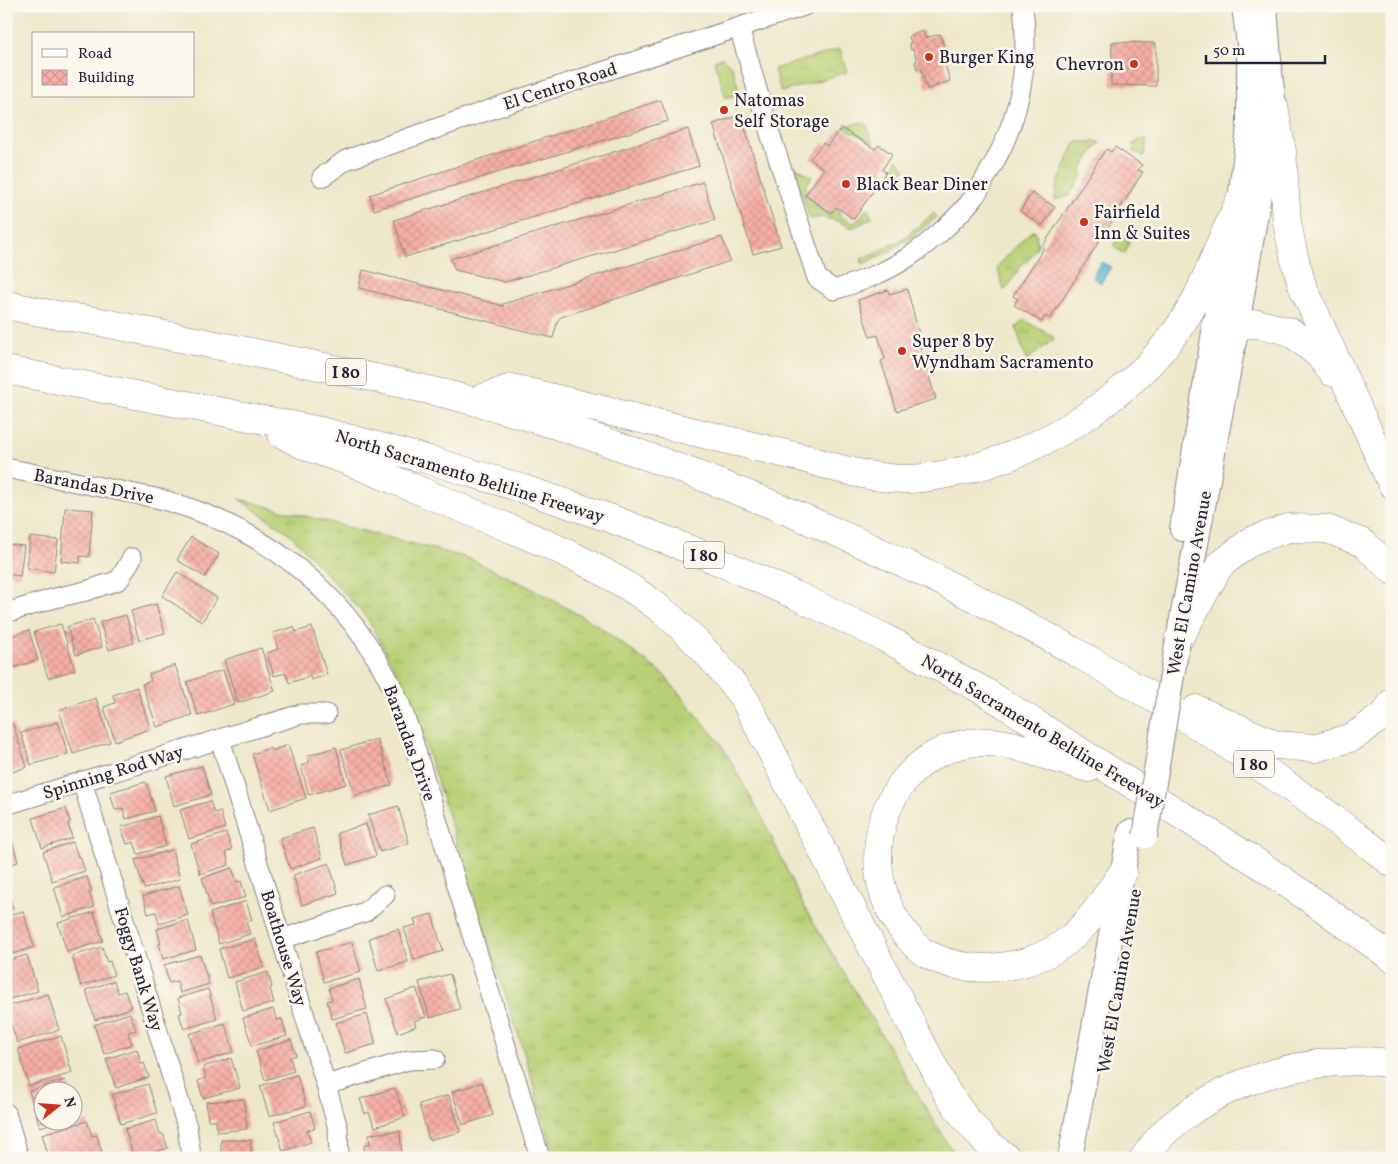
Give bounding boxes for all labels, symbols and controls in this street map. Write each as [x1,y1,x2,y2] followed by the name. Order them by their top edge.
[32,32,195,98] legend
[1206,32,1324,64] scale bar
[1213,41,1245,62] text: 50 m
[78,44,112,65] text: Road
[939,46,1034,71] place label: Burger King
[923,51,935,63] marker: Burger King
[1056,53,1124,78] place label: Chevron
[500,57,621,118] street label: El Centro Road
[1128,58,1140,70] marker: Chevron
[78,68,135,89] text: Building
[734,89,829,135] place label: Natomas Self Storage
[718,104,730,116] marker: Natomas Self Storage
[856,173,988,198] place label: Black Bear Diner
[840,178,852,190] marker: Black Bear Diner
[1094,201,1190,247] place label: Fairfield Inn & Suites
[1078,216,1090,228] marker: Fairfield Inn & Suites
[912,330,1094,376] place label: Super 8 by Wyndham Sacramento
[896,345,908,357] marker: Super 8 by Wyndham Sacramento
[326,358,366,386] road number: I 80
[332,425,607,530] street label: North Sacramento Beltline Freeway
[32,464,156,511] street label: Barandas Drive
[1162,489,1219,678] street label: West El Camino Avenue
[684,542,724,568] road number: I 80
[916,649,1169,815] street label: North Sacramento Beltline Freeway
[376,682,441,805] street label: Barandas Drive
[40,740,187,807] street label: Spinning Rod Way
[1234,751,1274,778] road number: I 80
[253,887,312,1010] street label: Boathouse Way
[1092,887,1149,1076] street label: West El Camino Avenue
[107,904,168,1035] street label: Foggy Bank Way
[32,1082,82,1132] north arrow
[58,1095,80,1110] text: N

